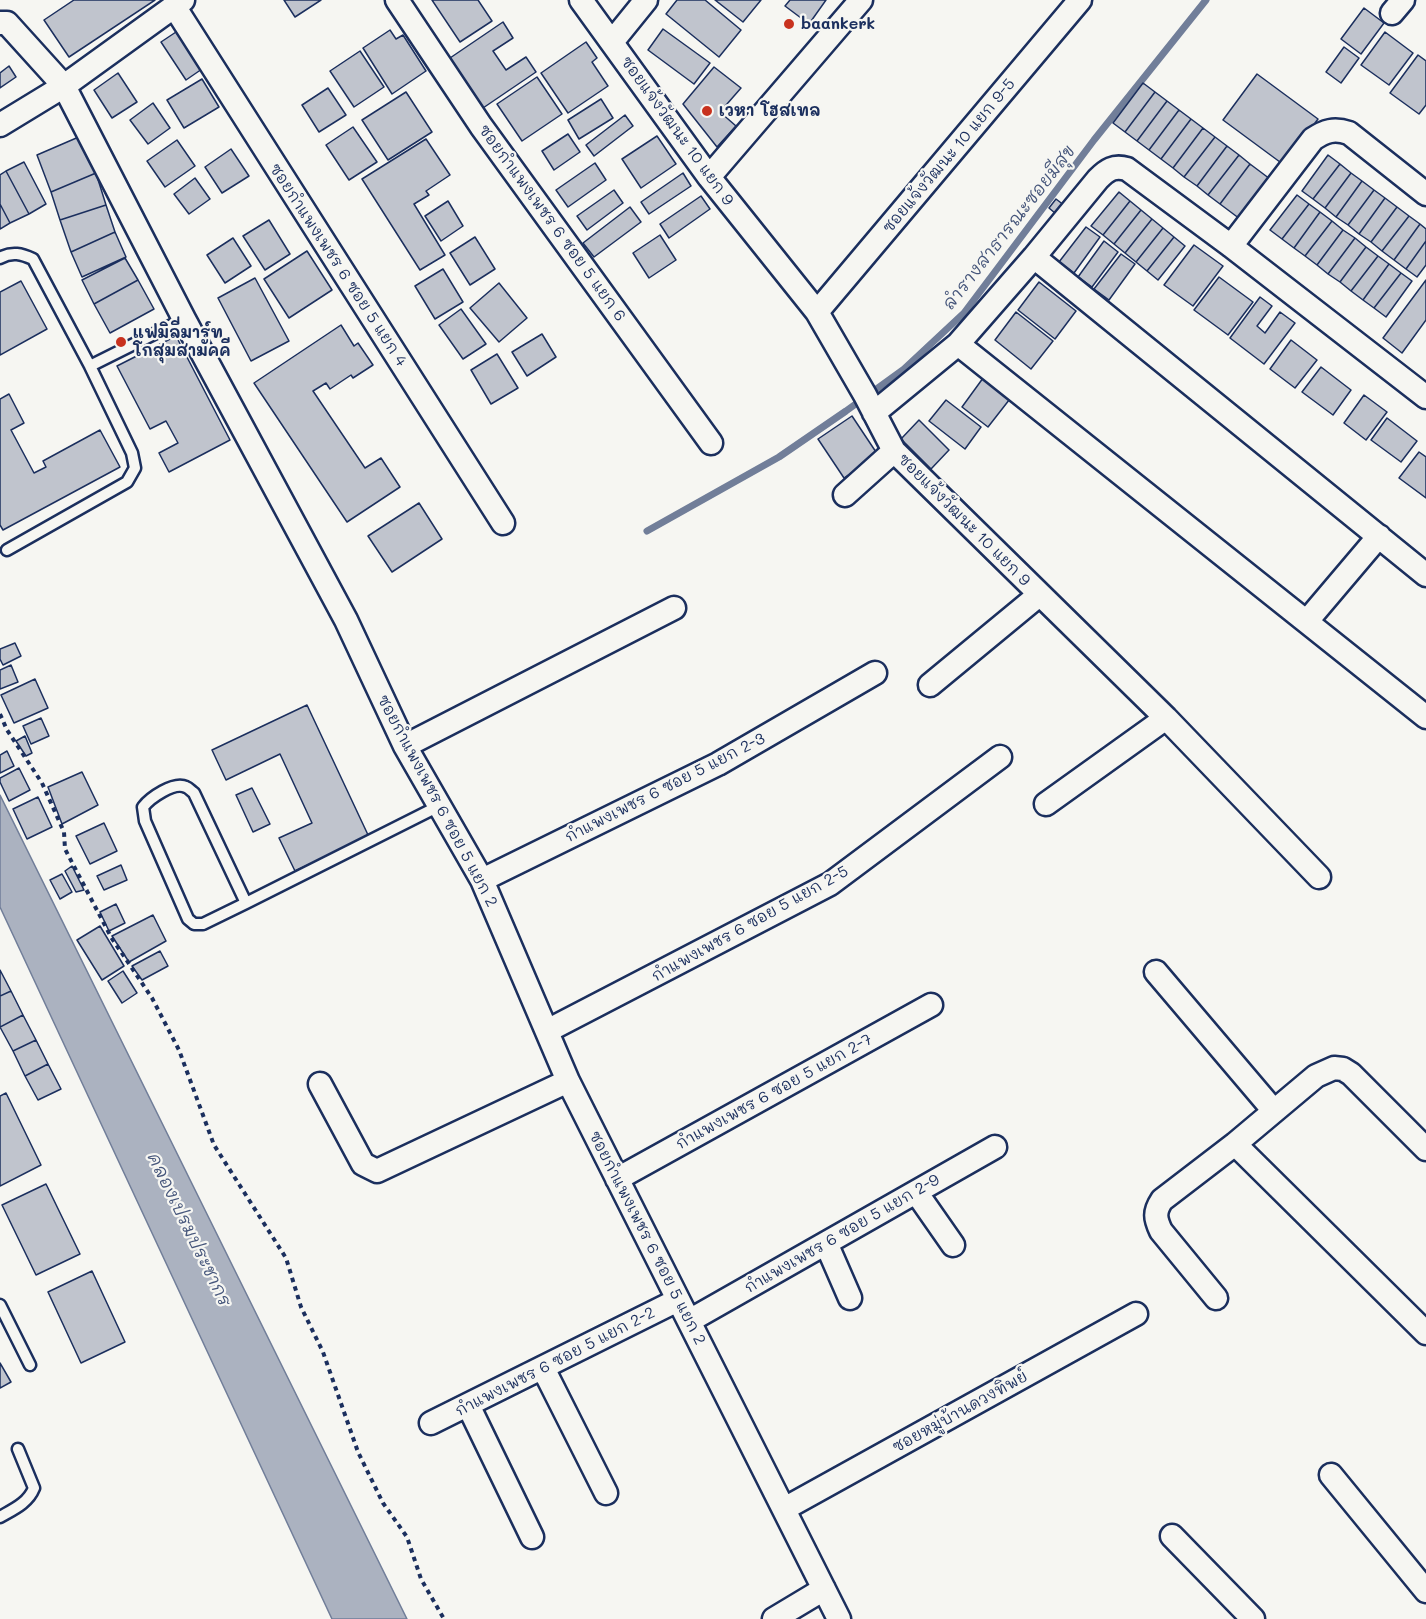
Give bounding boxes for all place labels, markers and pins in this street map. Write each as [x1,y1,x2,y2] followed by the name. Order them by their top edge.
[801,14,875,34] place label: baankerk
[782,17,796,31] marker: baankerk
[719,101,821,121] place label: เวหา โฮสเทล
[700,104,714,118] marker: เวหา โฮสเทล
[133,323,231,361] place label: แฟมิลี่มาร์ท โกสุมสามัคคี
[114,335,128,349] marker: แฟมิลี่มาร์ท โกสุมสามัคคี

